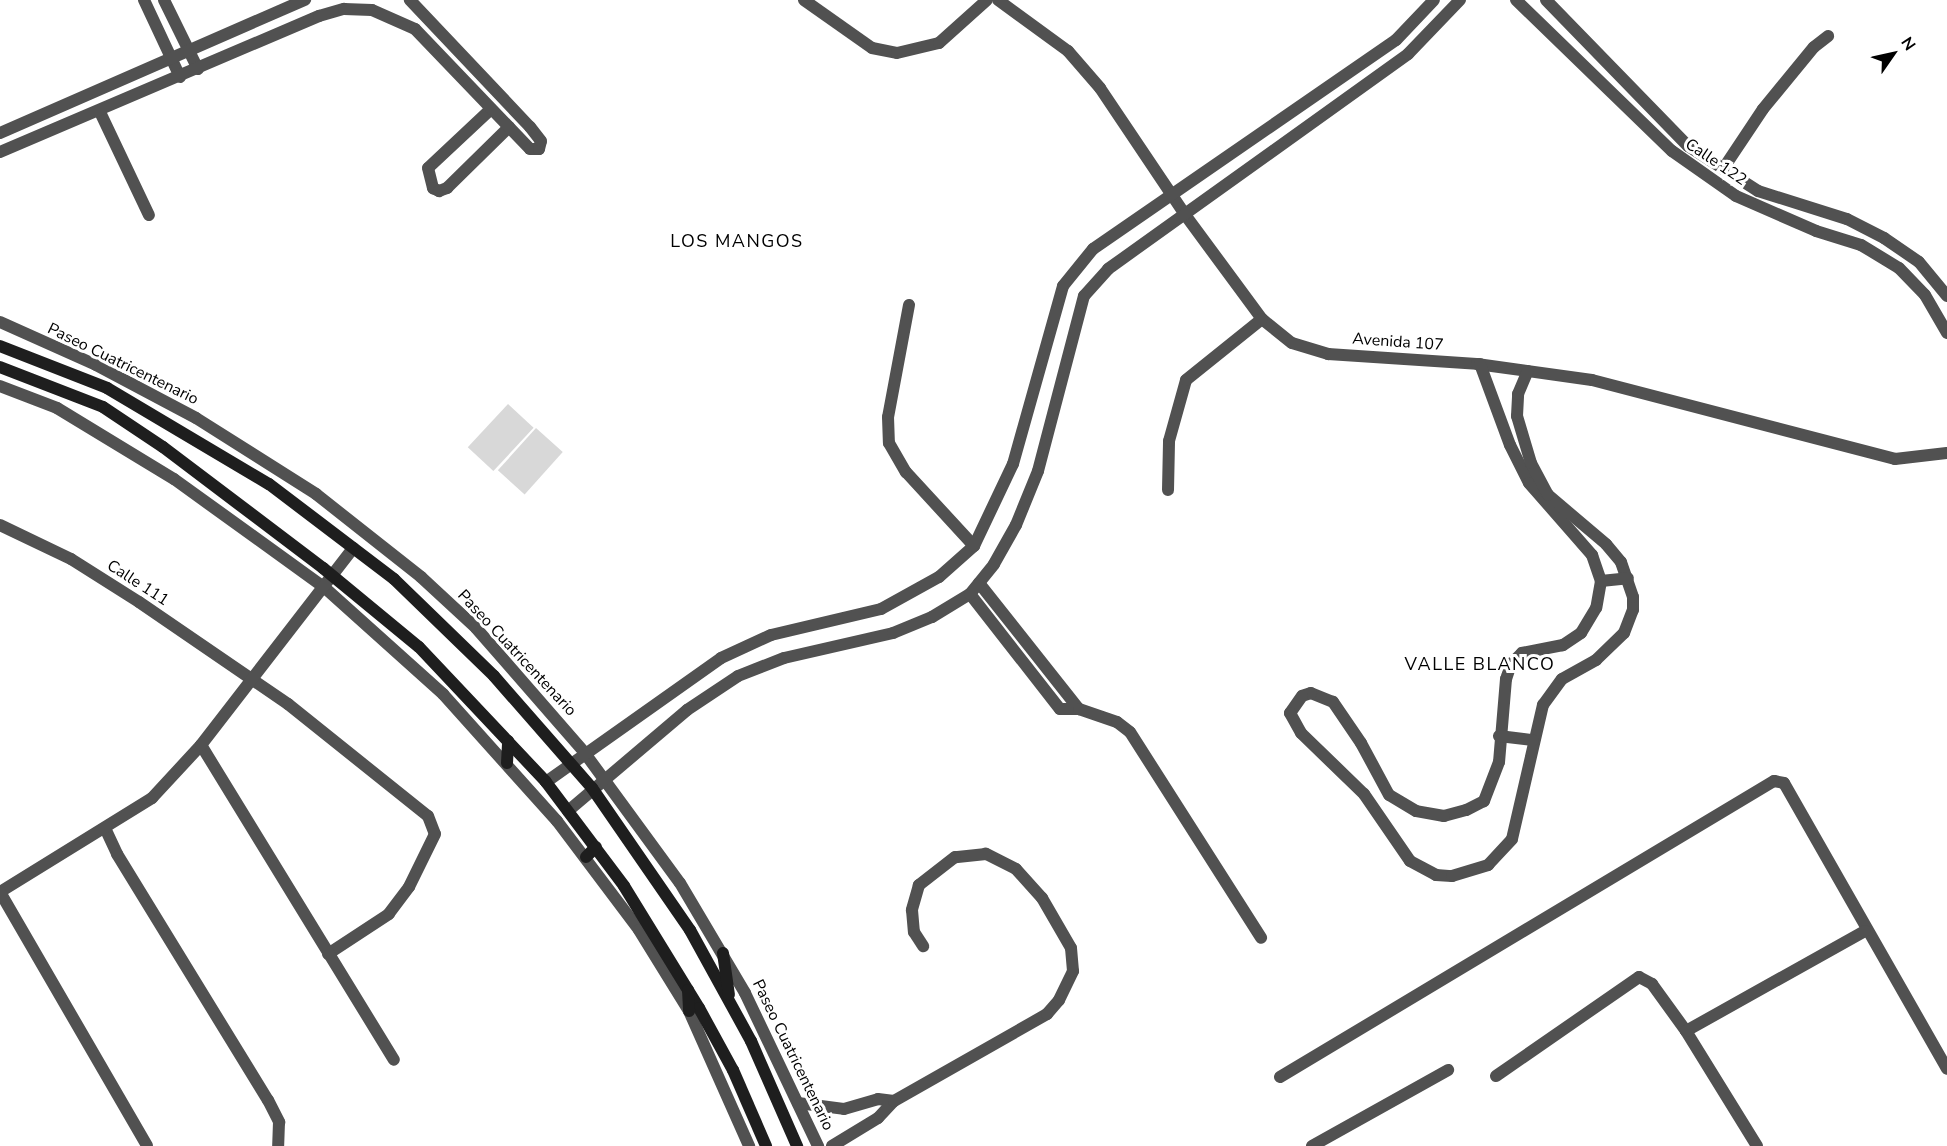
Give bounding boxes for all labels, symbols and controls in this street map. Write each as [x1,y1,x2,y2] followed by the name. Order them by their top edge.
[1863,24,1923,84] north arrow
[1895,33,1920,55] text: N
[1682,135,1750,189] street label: Calle 122
[670,230,804,252] district label: LOS MANGOS
[45,319,201,409] street label: Paseo Cuatricentenario
[1352,329,1444,355] street label: Avenida 107
[104,556,172,610] street label: Calle 111
[454,586,580,720] street label: Paseo Cuatricentenario
[1405,653,1555,675] district label: VALLE BLANCO
[748,977,838,1133] street label: Paseo Cuatricentenario

